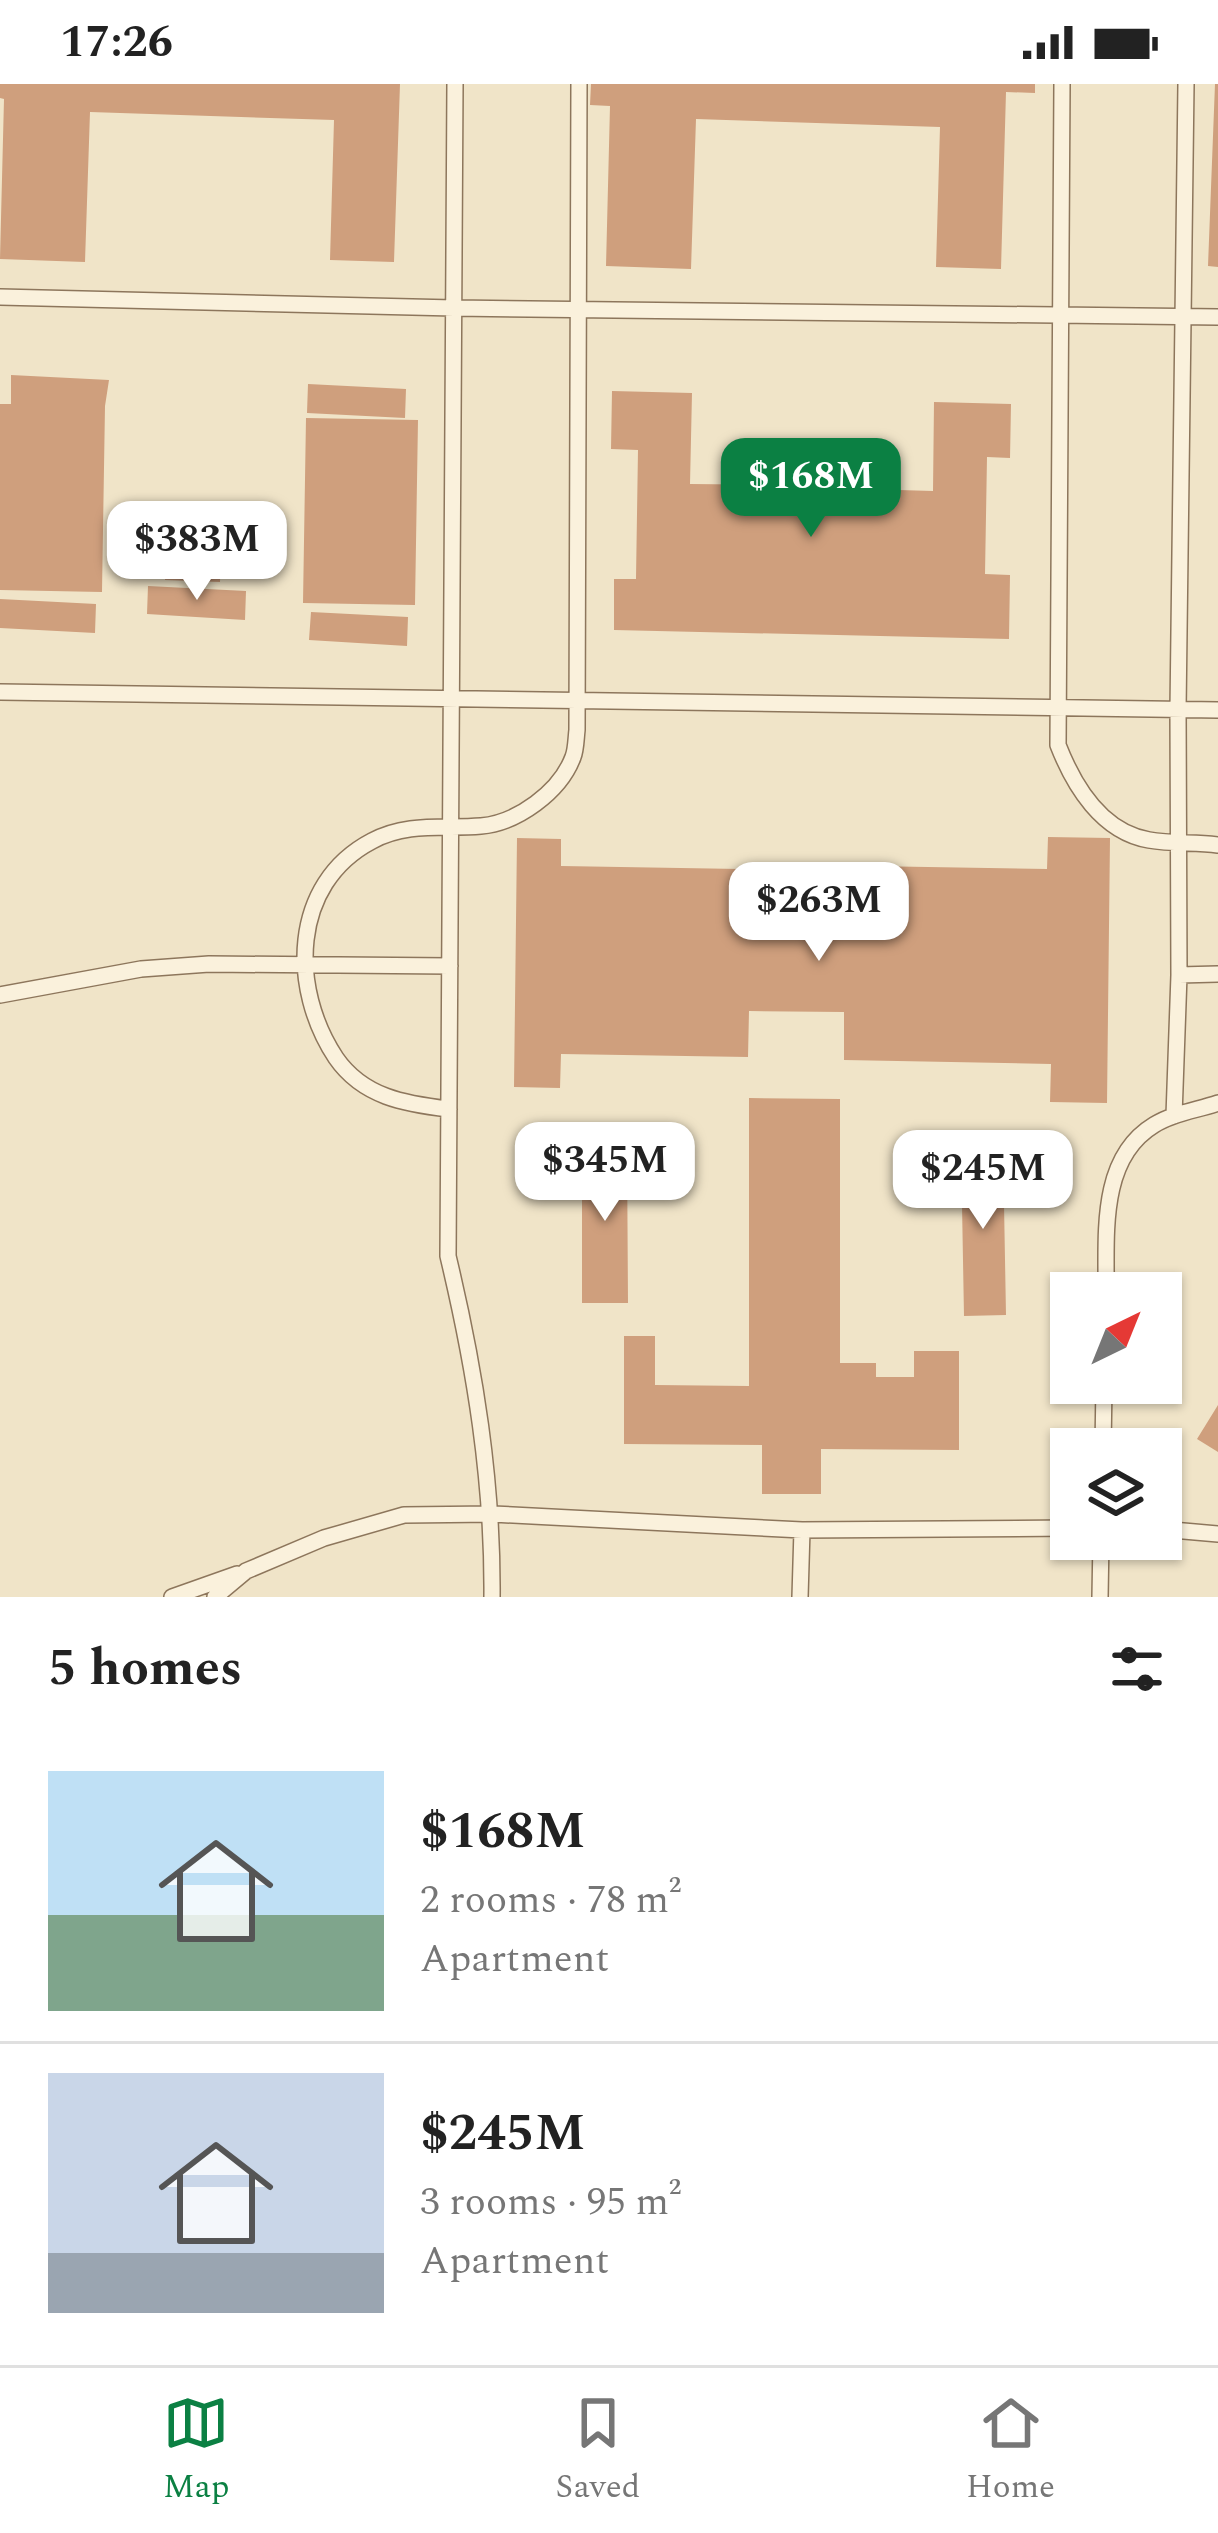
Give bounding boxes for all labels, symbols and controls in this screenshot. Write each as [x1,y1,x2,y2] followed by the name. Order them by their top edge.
[60,8,173,77] text: 17:26
[727,438,895,540] pin: $168M
[748,447,874,506] text: $168M
[113,501,281,603] pin: $383M
[134,510,260,569] text: $383M
[735,862,903,964] pin: $263M
[756,871,882,930] text: $263M
[521,1122,689,1224] pin: $345M
[899,1130,1067,1232] pin: $245M
[542,1131,668,1190] text: $345M
[920,1139,1046,1198] text: $245M
[1050,1272,1182,1404] north arrow
[1050,1272,1182,1560] map controls
[1050,1428,1182,1560] button: layers
[48,1630,242,1708] text: 5 homes
[1104,1636,1170,1702] icon: filters
[420,1793,585,1871] text: $168M
[144,1819,288,1963] icon: home
[420,1871,681,1930] text: 2 rooms · 78 m²
[420,1930,609,1989] text: Apartment
[420,2095,585,2173] text: $245M
[144,2121,288,2265] icon: home
[420,2173,681,2232] text: 3 rooms · 95 m²
[420,2232,609,2291] text: Apartment
[163,2390,230,2512] tab: Map
[556,2390,640,2512] tab: Saved
[966,2390,1055,2512] tab: Home

